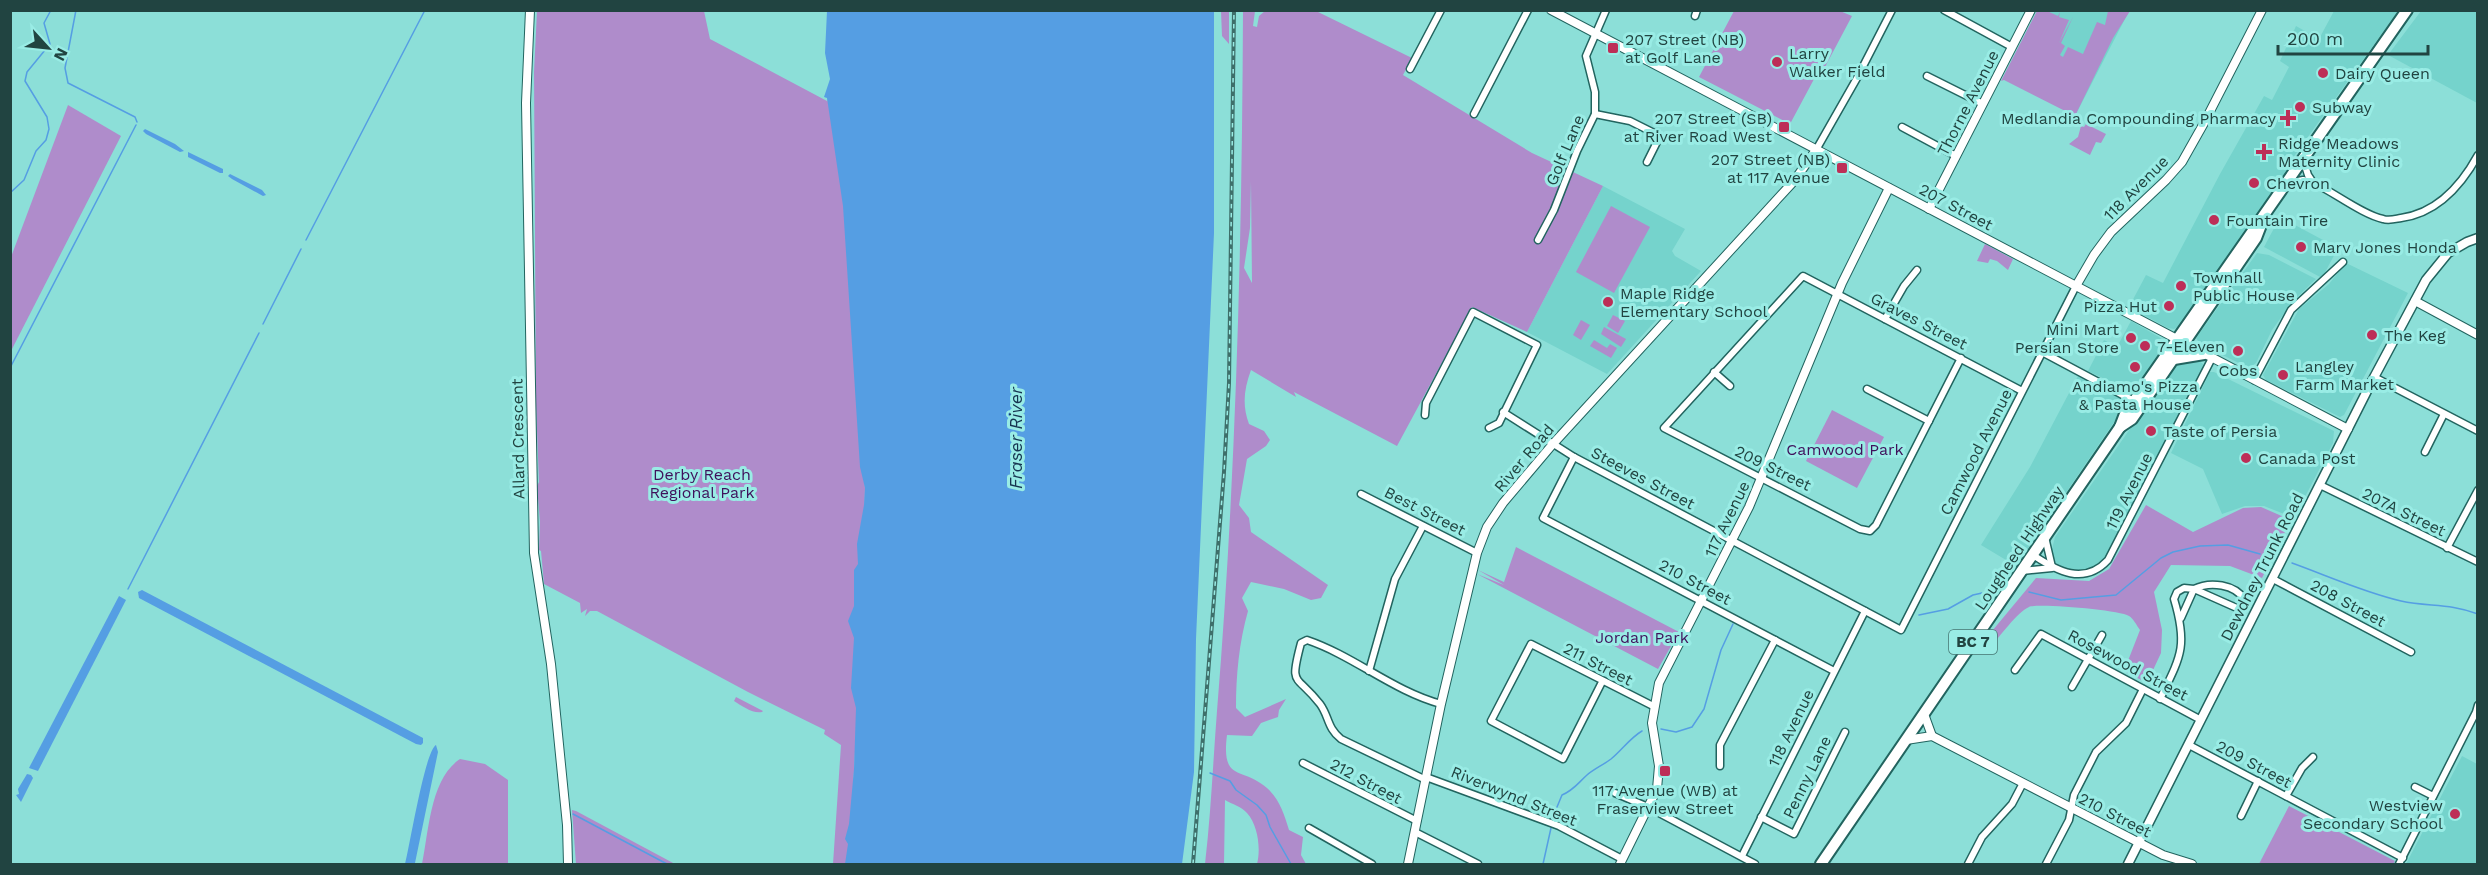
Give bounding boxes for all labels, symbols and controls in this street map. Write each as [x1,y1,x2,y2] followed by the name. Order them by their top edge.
[18,18,78,78] north arrow
[2278,18,2428,56] scale bar
[2287,28,2343,49] text: 200 m
[1625,30,1744,67] place label: 207 Street (NB) at Golf Lane
[1606,41,1620,55] marker: 207 Street (NB) at Golf Lane
[1789,44,1886,81] place label: Larry Walker Field
[50,45,72,64] text: N
[1933,47,2003,159] street label: Thorne Avenue
[1770,55,1784,69] marker: Larry Walker Field
[2335,64,2430,83] place label: Dairy Queen
[2316,66,2330,80] marker: Dairy Queen
[2312,98,2373,117] place label: Subway
[2293,100,2307,114] marker: Subway
[1624,109,1772,146] place label: 207 Street (SB) at River Road West
[2001,109,2277,128] place label: Medlandia Compounding Pharmacy
[2281,111,2295,125] marker: Medlandia Compounding Pharmacy
[1542,112,1588,188] street label: Golf Lane
[1777,120,1791,134] marker: 207 Street (SB) at River Road West
[2278,134,2400,171] place label: Ridge Meadows Maternity Clinic
[2255,143,2273,161] marker: Ridge Meadows Maternity Clinic
[1711,150,1830,187] place label: 207 Street (NB) at 117 Avenue
[2100,152,2172,224] street label: 118 Avenue
[1835,161,1849,175] marker: 207 Street (NB) at 117 Avenue
[2266,174,2330,193] place label: Chevron
[2247,176,2261,190] marker: Chevron
[1916,180,1997,235] street label: 207 Street
[2226,211,2328,230] place label: Fountain Tire
[2207,213,2221,227] marker: Fountain Tire
[2313,238,2457,257] place label: Marv Jones Honda
[2294,240,2308,254] marker: Marv Jones Honda
[2193,268,2295,305] place label: Townhall Public House
[2174,279,2188,293] marker: Townhall Public House
[1620,284,1768,321] place label: Maple Ridge Elementary School
[1867,288,1971,354] street label: Graves Street
[1601,295,1615,309] marker: Maple Ridge Elementary School
[2084,297,2157,316] place label: Pizza Hut
[2162,299,2176,313] marker: Pizza Hut
[2015,320,2119,357] place label: Mini Mart Persian Store
[2384,326,2446,345] place label: The Keg
[2365,328,2379,342] marker: The Keg
[2124,331,2138,345] marker: Mini Mart Persian Store
[2157,337,2225,356] place label: 7-Eleven
[2138,339,2152,353] marker: 7-Eleven
[2231,344,2245,358] marker: Cobs
[2295,357,2394,394] place label: Langley Farm Market
[2128,360,2142,374] marker: Andiamo's Pizza & Pasta House
[2218,361,2258,380] place label: Cobs
[2276,368,2290,382] marker: Langley Farm Market
[2072,377,2198,414] place label: Andiamo's Pizza & Pasta House
[507,378,529,500] street label: Allard Crescent
[1005,386,1026,489] water label: Fraser River
[1936,386,2016,518] street label: Camwood Avenue
[1490,420,1558,496] street label: River Road
[2163,422,2277,441] place label: Taste of Persia
[2144,424,2158,438] marker: Taste of Persia
[1786,440,1904,459] park label: Camwood Park
[1732,441,1815,495] street label: 209 Street
[1588,443,1698,513] street label: Steeves Street
[2102,449,2156,533] street label: 119 Avenue
[2258,449,2356,468] place label: Canada Post
[2239,451,2253,465] marker: Canada Post
[649,465,755,502] park label: Derby Reach Regional Park
[1700,478,1754,560] street label: 117 Avenue
[1381,482,1469,540] street label: Best Street
[1970,482,2068,614] street label: Lougheed Highway
[2359,484,2449,541] street label: 207A Street
[2216,490,2308,644] street label: Dewdney Trunk Road
[1656,555,1735,609] street label: 210 Street
[2307,575,2389,631] street label: 208 Street
[2065,625,2192,705] street label: Rosewood Street
[1595,628,1689,647] park label: Jordan Park
[1949,630,1997,654] road number: BC 7
[1560,638,1636,690] street label: 211 Street
[1764,686,1818,770] street label: 118 Avenue
[1779,733,1835,821] street label: Penny Lane
[2213,736,2295,792] street label: 209 Street
[1327,754,1405,808] street label: 212 Street
[1448,762,1580,830] street label: Riverwynd Street
[1658,764,1672,778] marker: 117 Avenue (WB) at Fraserview Street
[1592,781,1738,818] place label: 117 Avenue (WB) at Fraserview Street
[2075,789,2155,842] street label: 210 Street
[2303,796,2443,833] place label: Westview Secondary School
[2448,807,2462,821] marker: Westview Secondary School

